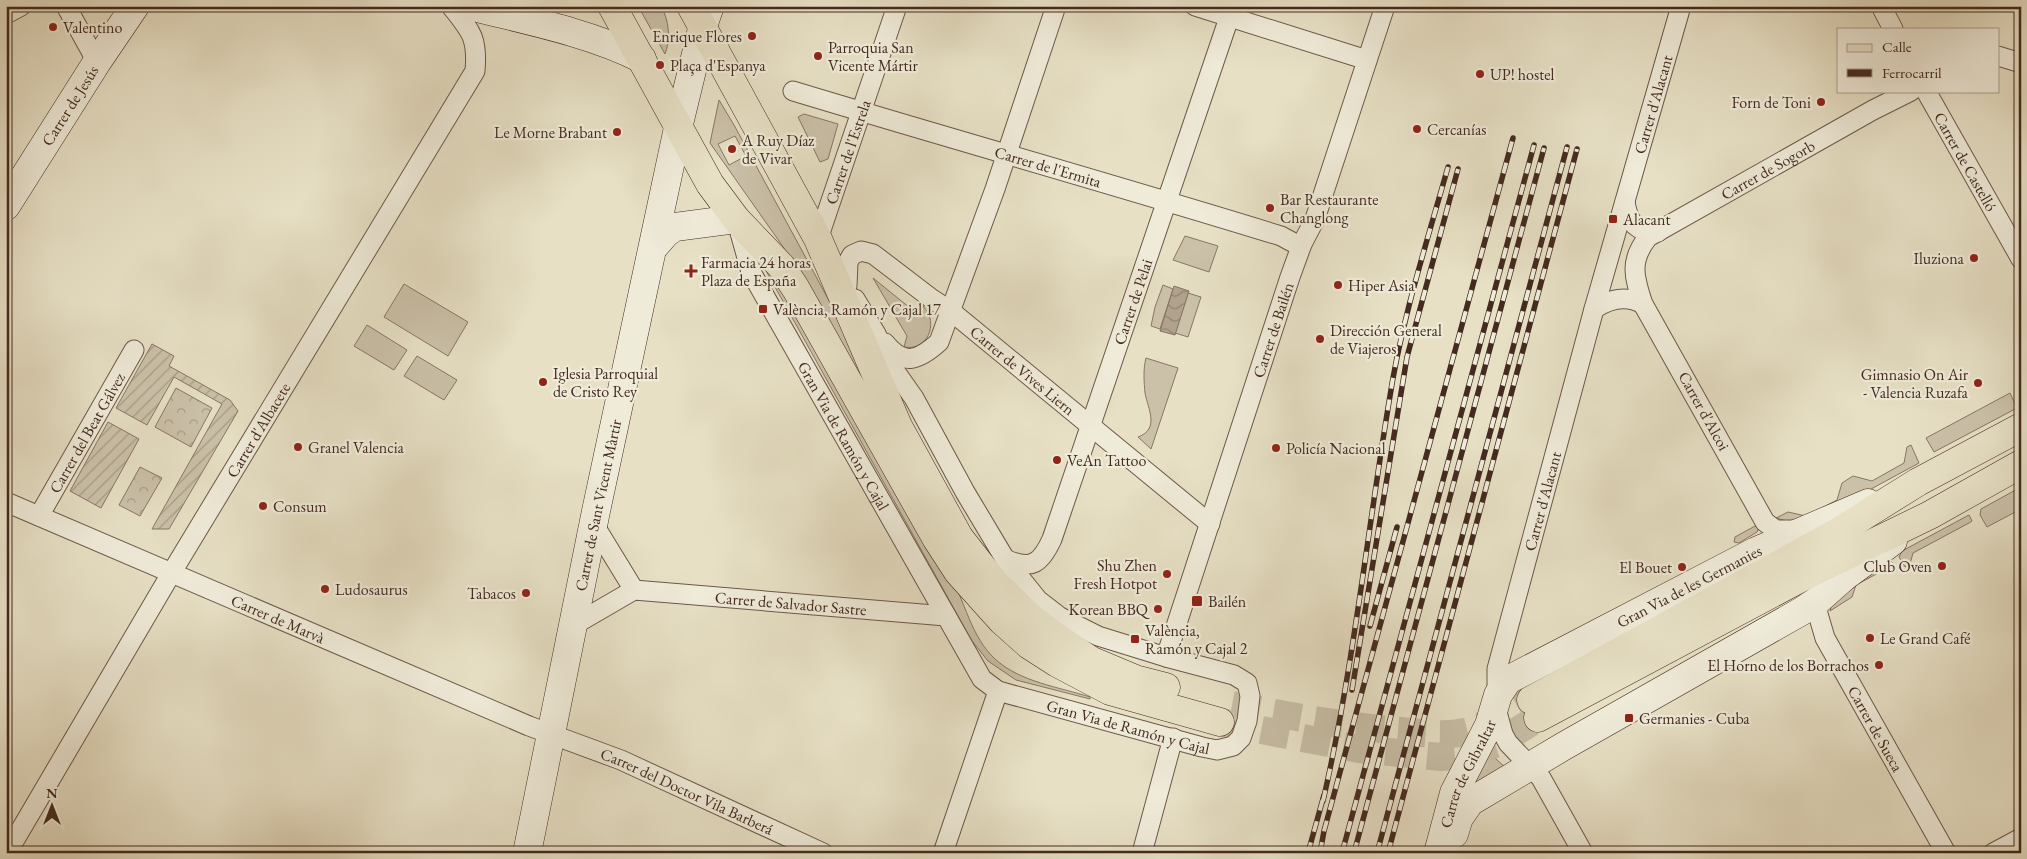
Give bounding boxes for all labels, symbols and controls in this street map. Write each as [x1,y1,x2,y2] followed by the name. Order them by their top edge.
[63,17,122,38] place label: Valentino
[47,21,59,33] marker: Valentino
[652,26,742,47] place label: Enrique Flores
[1837,28,2000,92] legend
[746,30,758,42] marker: Enrique Flores
[828,37,918,76] place label: Parroquia San Vicente Mártir
[1882,37,1912,56] text: Calle
[812,50,824,62] marker: Parroquia San Vicente Mártir
[1629,52,1677,156] street label: Carrer d'Alacant
[670,55,766,76] place label: Plaça d'Espanya
[654,59,666,71] marker: Plaça d'Espanya
[36,61,103,150] street label: Carrer de Jesús
[1882,63,1942,82] text: Ferrocarril
[1490,64,1554,85] place label: UP! hostel
[1474,68,1486,80] marker: UP! hostel
[1732,92,1811,113] place label: Forn de Toni
[820,96,875,207] street label: Carrer de l'Estrela
[1815,96,1827,108] marker: Forn de Toni
[1929,108,2002,215] street label: Carrer de Castelló
[1427,119,1487,140] place label: Cercanías
[494,122,607,143] place label: Le Morne Brabant
[1411,123,1423,135] marker: Cercanías
[611,126,623,138] marker: Le Morne Brabant
[741,130,814,169] place label: A Ruy Díaz de Vivar
[1717,135,1818,204] street label: Carrer de Sogorb
[992,141,1104,192] street label: Carrer de l'Ermita
[726,143,738,155] marker: A Ruy Díaz de Vivar
[1280,189,1378,228] place label: Bar Restaurante Changlong
[1264,202,1276,214] marker: Bar Restaurante Changlong
[1622,209,1670,230] place label: Alacant
[1607,213,1619,225] marker: Alacant
[1914,248,1965,269] place label: Iluziona
[701,252,811,291] place label: Farmacia 24 horas Plaza de España
[1968,252,1980,264] marker: Iluziona
[1108,256,1157,347] street label: Carrer de Pelai
[685,265,697,277] marker: Farmacia 24 horas Plaza de España
[1348,275,1415,296] place label: Hiper Asia
[1247,279,1298,380] street label: Carrer de Bailén
[1332,279,1344,291] marker: Hiper Asia
[773,299,941,320] place label: València, Ramón y Cajal 17
[757,303,769,315] marker: València, Ramón y Cajal 17
[1330,320,1442,359] place label: Dirección General de Viajeros
[966,321,1080,420] street label: Carrer de Vives Liern
[1314,333,1326,345] marker: Dirección General de Viajeros
[793,357,895,514] street label: Gran Via de Ramón y Cajal
[553,363,658,402] place label: Iglesia Parroquial de Cristo Rey
[1861,364,1969,403] place label: Gimnasio On Air - Valencia Ruzafa
[1674,368,1734,454] street label: Carrer d'Alcoi
[44,369,130,497] street label: Carrer del Beat Gálvez
[537,376,549,388] marker: Iglesia Parroquial de Cristo Rey
[1972,377,1984,389] marker: Gimnasio On Air - Valencia Ruzafa
[221,378,295,481] street label: Carrer d'Albacete
[570,417,626,593] street label: Carrer de Sant Vicent Màrtir
[308,437,405,458] place label: Granel Valencia
[1286,438,1386,459] place label: Policía Nacional
[292,441,304,453] marker: Granel Valencia
[1270,442,1282,454] marker: Policía Nacional
[1519,449,1566,553] street label: Carrer d'Alacant
[1067,450,1147,471] place label: VeAn Tattoo
[1051,454,1063,466] marker: VeAn Tattoo
[273,496,327,517] place label: Consum
[257,500,269,512] marker: Consum
[1613,539,1765,632] street label: Gran Via de les Germanies
[1073,555,1158,594] place label: Shu Zhen Fresh Hotpot
[1863,556,1933,577] place label: Club Oven
[1619,557,1672,578] place label: El Bouet
[1936,560,1948,572] marker: Club Oven
[1676,561,1688,573] marker: El Bouet
[1161,568,1173,580] marker: Shu Zhen Fresh Hotpot
[335,579,408,600] place label: Ludosaurus
[319,583,331,595] marker: Ludosaurus
[467,583,516,604] place label: Tabacos
[714,586,867,620] street label: Carrer de Salvador Sastre
[520,587,532,599] marker: Tabacos
[228,589,329,648] street label: Carrer de Marvà
[1208,591,1247,612] place label: Bailén
[1190,594,1204,608] marker: Bailén
[1069,599,1151,620] place label: Korean BBQ
[1152,603,1164,615] marker: Korean BBQ
[1145,620,1248,659] place label: València, Ramón y Cajal 2
[1880,628,1971,649] place label: Le Grand Café
[1864,632,1876,644] marker: Le Grand Café
[1129,633,1141,645] marker: València, Ramón y Cajal 2
[1707,655,1869,676] place label: El Horno de los Borrachos
[1873,659,1885,671] marker: El Horno de los Borrachos
[1843,682,1909,776] street label: Carrer de Sueca
[1044,694,1212,759] street label: Gran Via de Ramón y Cajal
[1639,708,1750,729] place label: Germanies - Cuba
[1623,712,1635,724] marker: Germanies - Cuba
[1435,717,1501,830] street label: Carrer de Gibraltar
[598,743,778,840] street label: Carrer del Doctor Vila Barberá
[28,782,78,832] north arrow
[46,784,58,802] text: N

